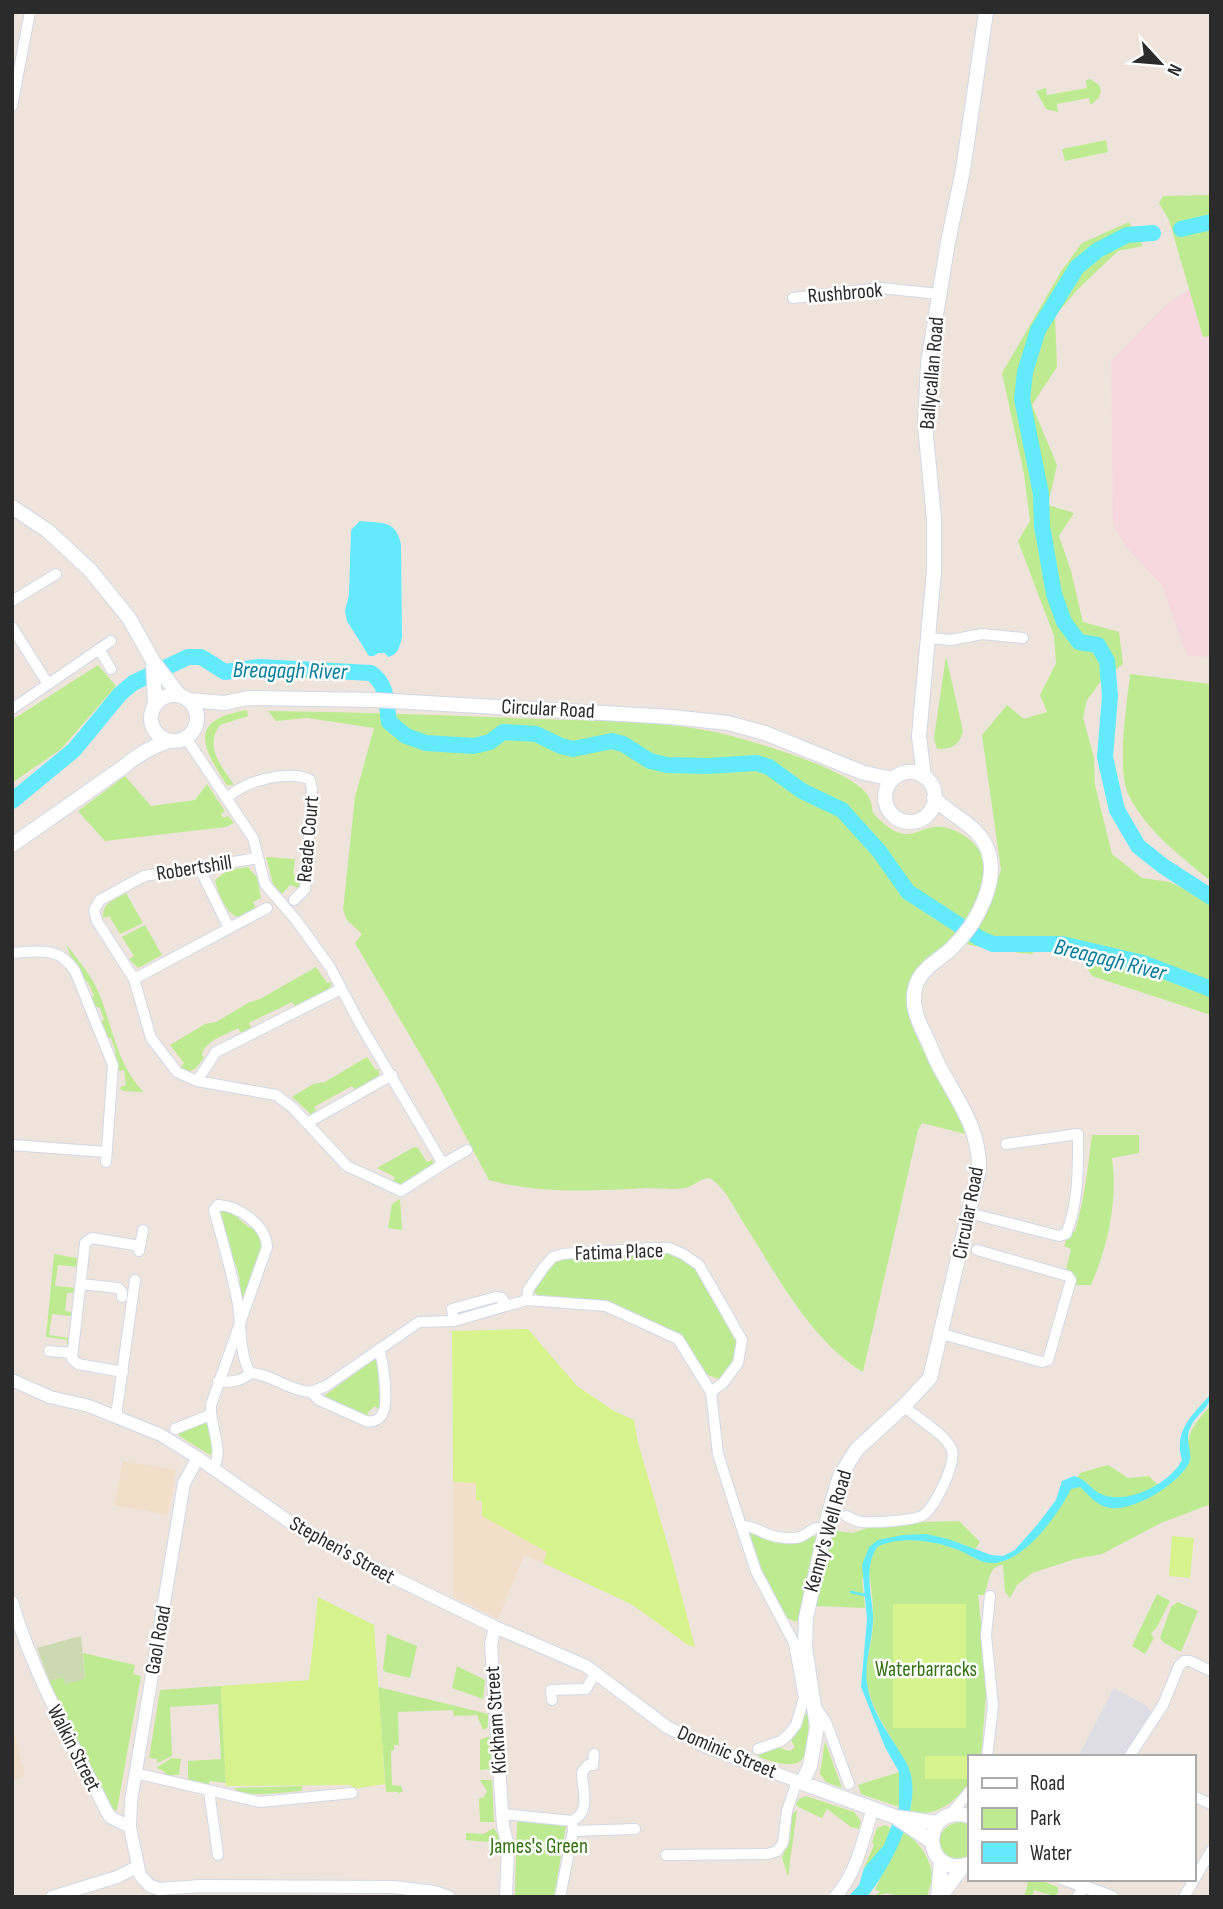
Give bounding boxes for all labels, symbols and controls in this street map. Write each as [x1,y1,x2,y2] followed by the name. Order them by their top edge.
[1125,28,1195,98] north arrow
[1161,60,1186,79] text: N
[807,277,883,309] street label: Rushbrook
[915,316,949,430] street label: Ballycallan Road
[233,656,349,686] water label: Breagagh River
[501,694,595,724] street label: Circular Road
[292,795,324,883] street label: Reade Court
[154,850,234,886] street label: Robertshill
[1051,933,1170,988] water label: Breagagh River
[947,1165,989,1261] street label: Circular Road
[574,1238,664,1266] street label: Fatima Place
[799,1467,857,1595] street label: Kenny's Well Road
[285,1511,399,1589] street label: Stephen's Street
[140,1604,176,1676] street label: Gaol Road
[875,1657,977,1682] park label: Waterbarracks
[480,1665,512,1775] street label: Kickham Street
[42,1701,106,1795] street label: Walkin Street
[674,1720,780,1784] street label: Dominic Street
[968,1755,1195,1881] legend
[1030,1771,1065,1796] text: Road
[1030,1806,1061,1831] text: Park
[489,1834,588,1859] park label: James's Green
[1030,1841,1072,1866] text: Water

